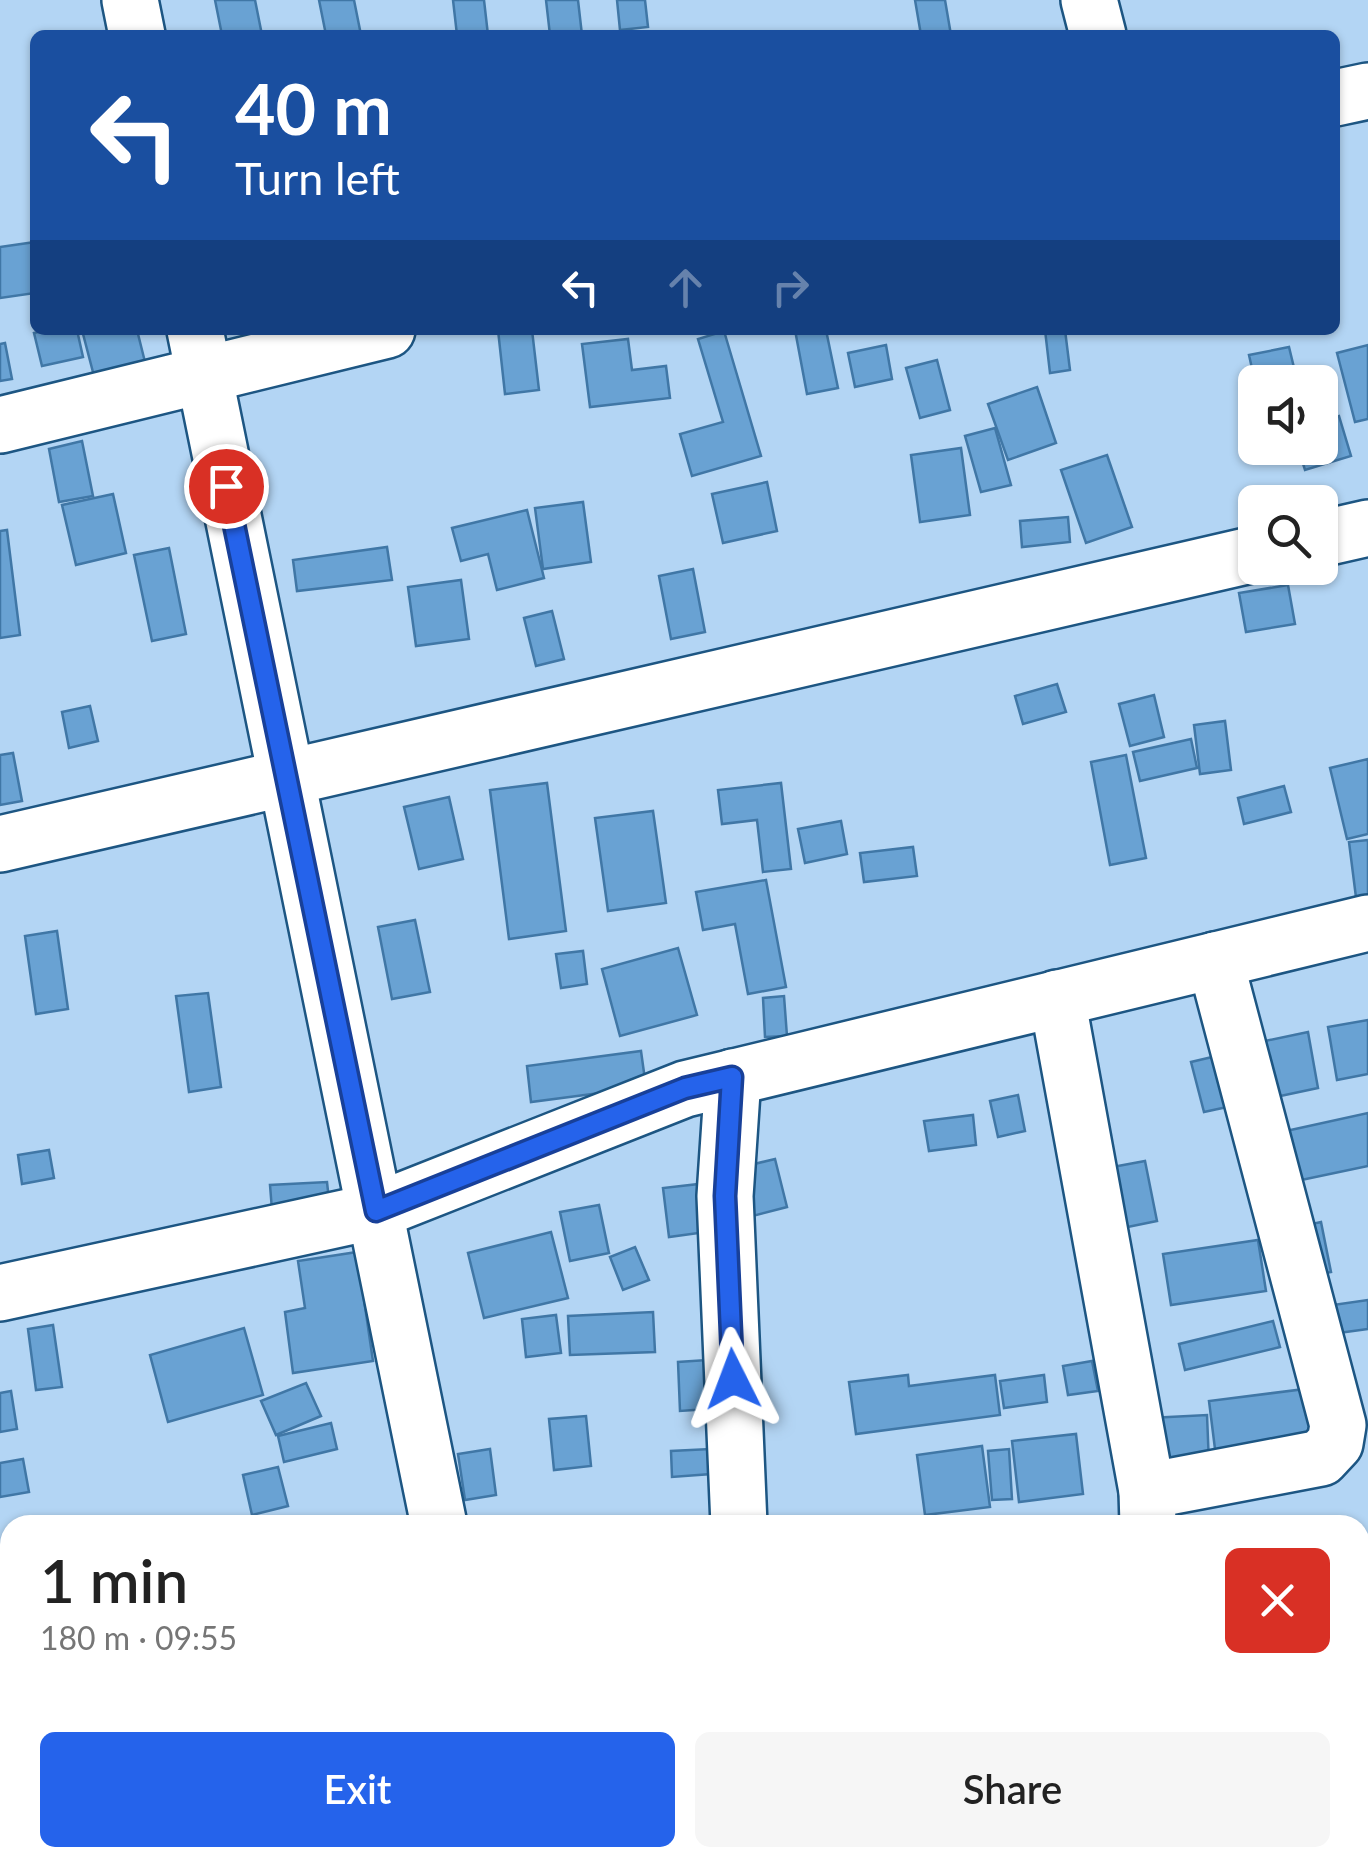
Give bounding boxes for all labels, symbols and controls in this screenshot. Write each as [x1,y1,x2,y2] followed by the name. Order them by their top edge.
[235,66,392,150] text: 40 m
[70,70,200,200] icon: left
[235,151,400,205] text: Turn left
[553,260,608,315] icon: left
[658,260,713,315] icon: ahead
[763,260,818,315] icon: right
[1238,365,1338,585] map controls
[1238,365,1338,465] button: sound
[184,444,269,529] pin
[199,459,254,514] icon: arrive
[1238,485,1338,585] button: search
[681,1327,785,1431] position arrow
[40,1544,188,1616] text: 1 min
[1225,1548,1330,1653] button: close
[40,1618,237,1657] text: 180 m · 09:55
[40,1732,675,1847] button: Exit
[695,1732,1330,1847] button: Share

